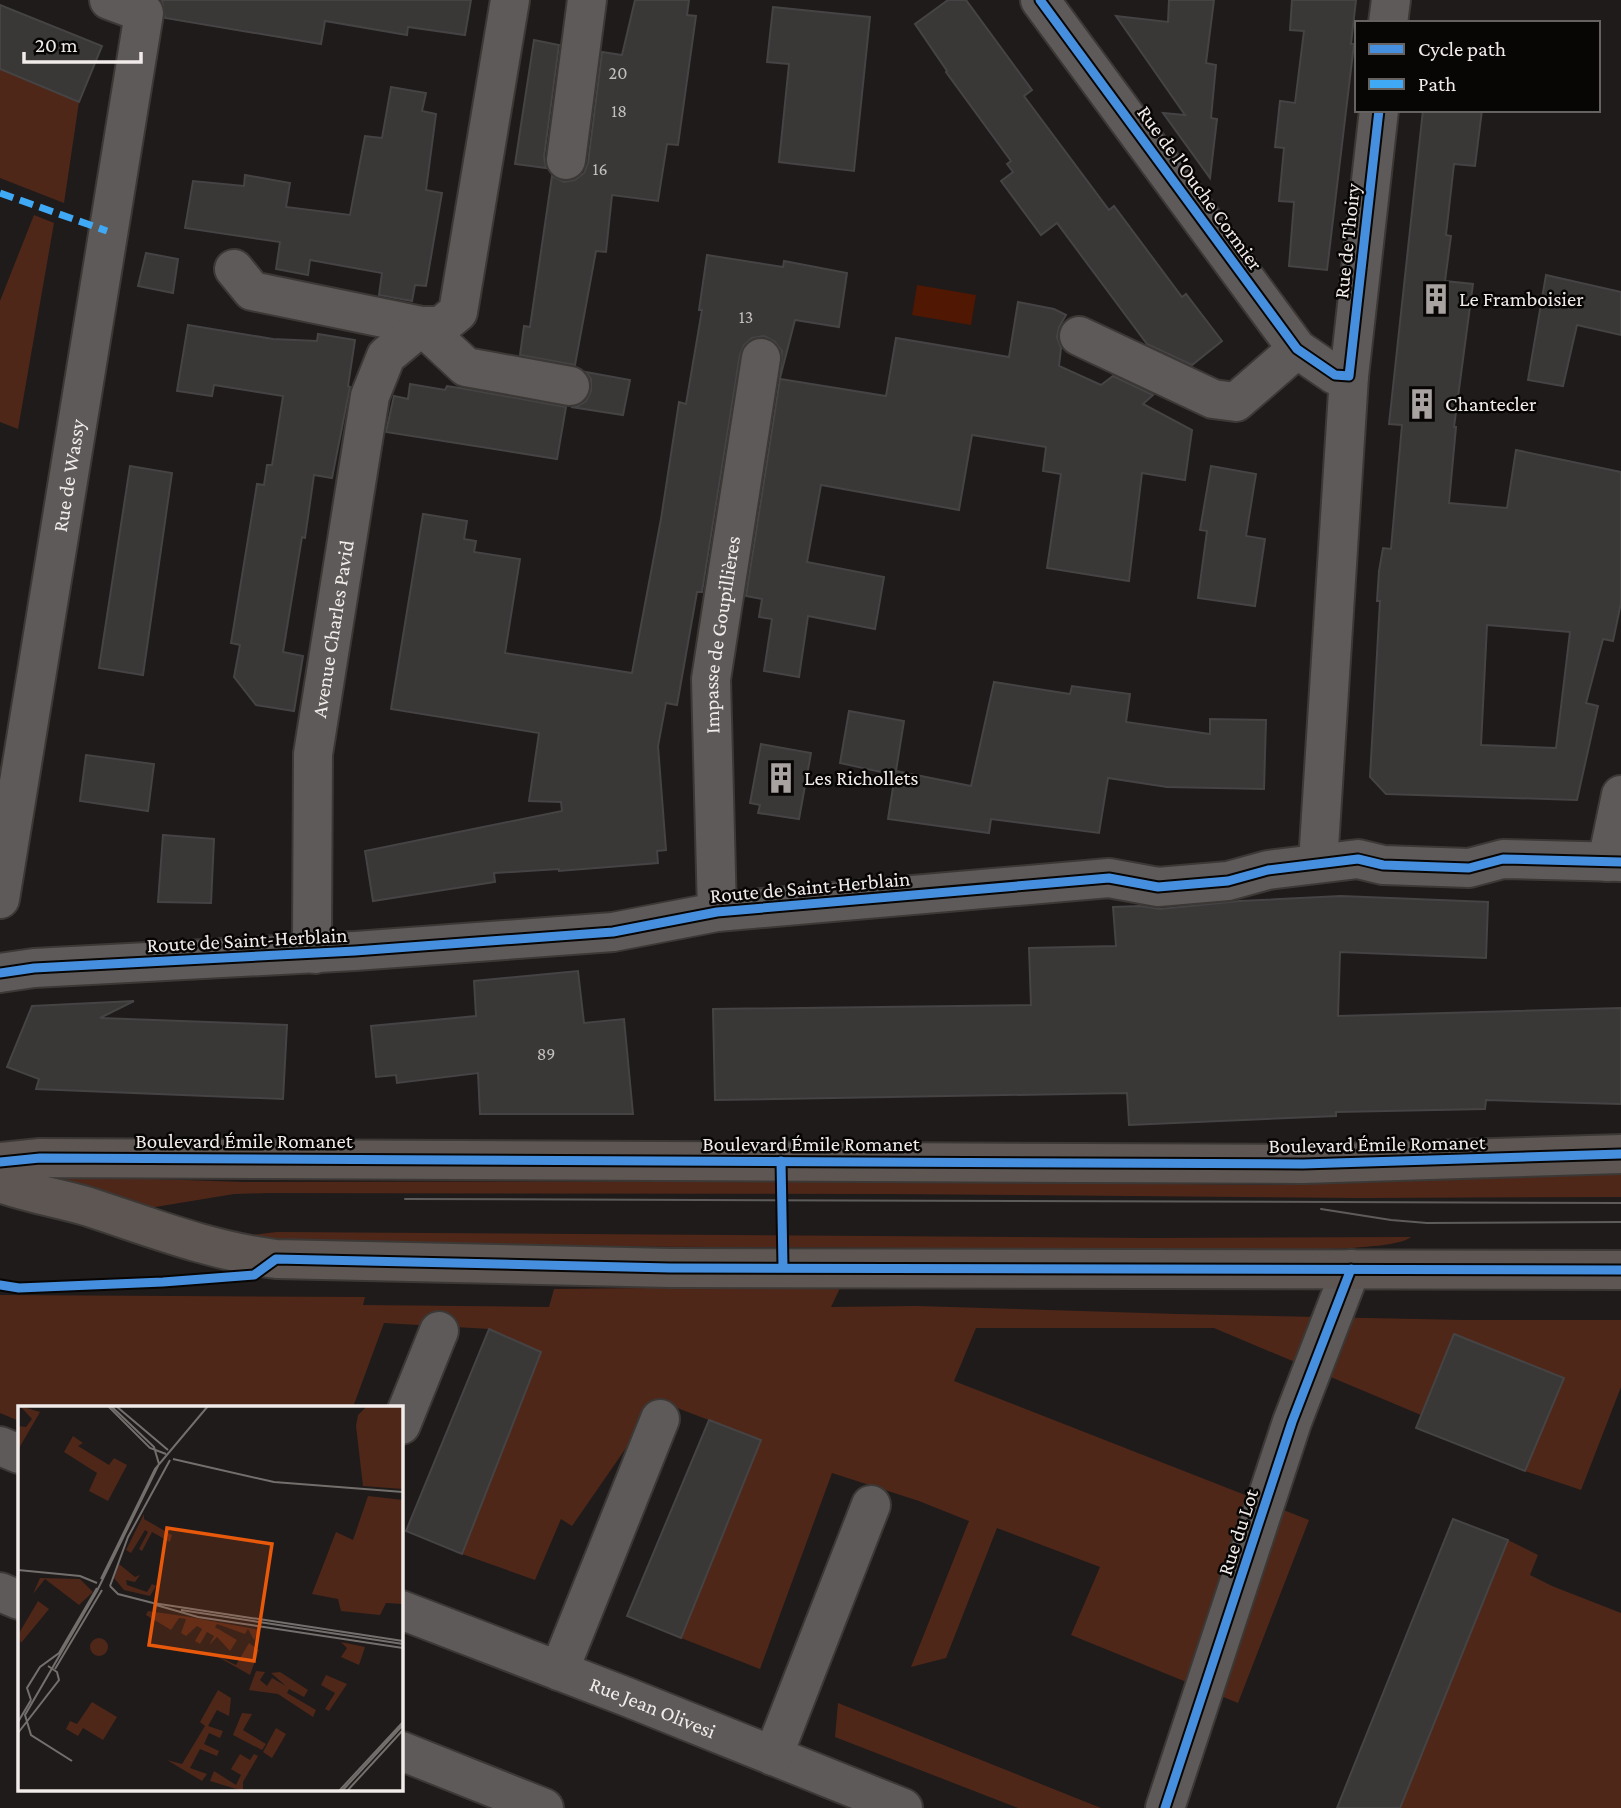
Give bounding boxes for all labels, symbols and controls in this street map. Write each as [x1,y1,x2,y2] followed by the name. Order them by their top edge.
[24,21,142,65] scale bar
[1355,21,1600,112] legend
[35,33,78,57] text: 20 m
[1418,37,1506,61] text: Cycle path
[609,63,627,83] house number: 20
[1418,72,1456,96] text: Path
[611,101,627,121] house number: 18
[1132,101,1268,275] street label: Rue de l'Ouche Cormier
[592,159,608,179] house number: 16
[1329,182,1365,300] street label: Rue de Thoiry
[1419,282,1453,316] building icon: Le Framboisier
[1459,287,1584,311] place label: Le Framboisier
[739,307,753,327] house number: 13
[1405,387,1439,421] building icon: Chantecler
[1445,392,1537,416] place label: Chantecler
[48,417,90,534] street label: Rue de Wassy
[699,534,745,734] street label: Impasse de Goupillières
[307,538,359,719] street label: Avenue Charles Pavid
[764,761,798,795] building icon: Les Richollets
[804,766,919,790] place label: Les Richollets
[709,866,911,908] street label: Route de Saint-Herblain
[146,923,348,957] street label: Route de Saint-Herblain
[537,1044,555,1064] house number: 89
[135,1129,354,1153] street label: Boulevard Émile Romanet
[1268,1130,1487,1158] street label: Boulevard Émile Romanet
[702,1132,921,1156] street label: Boulevard Émile Romanet
[18,1406,402,1790] inset map
[1213,1485,1264,1578] street label: Rue du Lot
[586,1672,720,1744] street label: Rue Jean Olivesi

